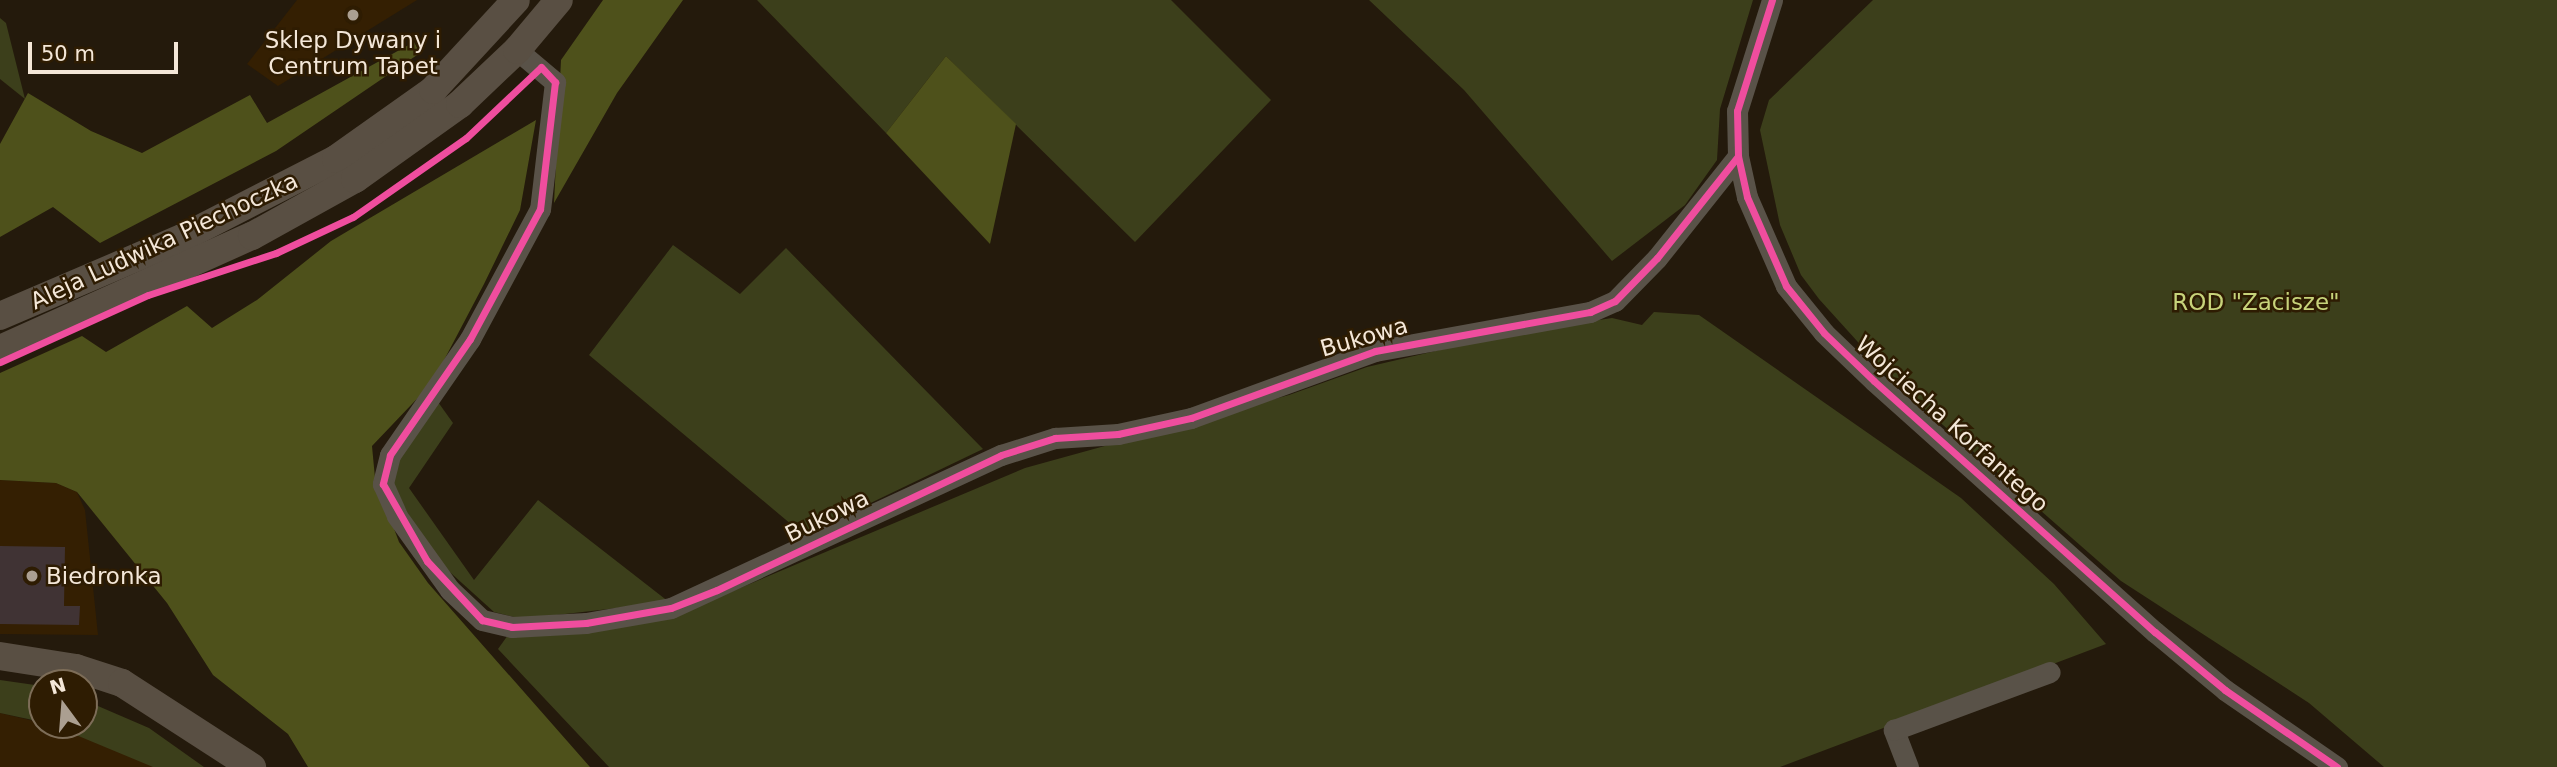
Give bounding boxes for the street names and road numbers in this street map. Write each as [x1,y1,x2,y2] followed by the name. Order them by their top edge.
[26,167,302,315] street label: Aleja Ludwika Piechoczka
[1317,311,1411,363] street label: Bukowa
[1850,330,2054,518] street label: Wojciecha Korfantego
[781,484,873,548] street label: Bukowa

